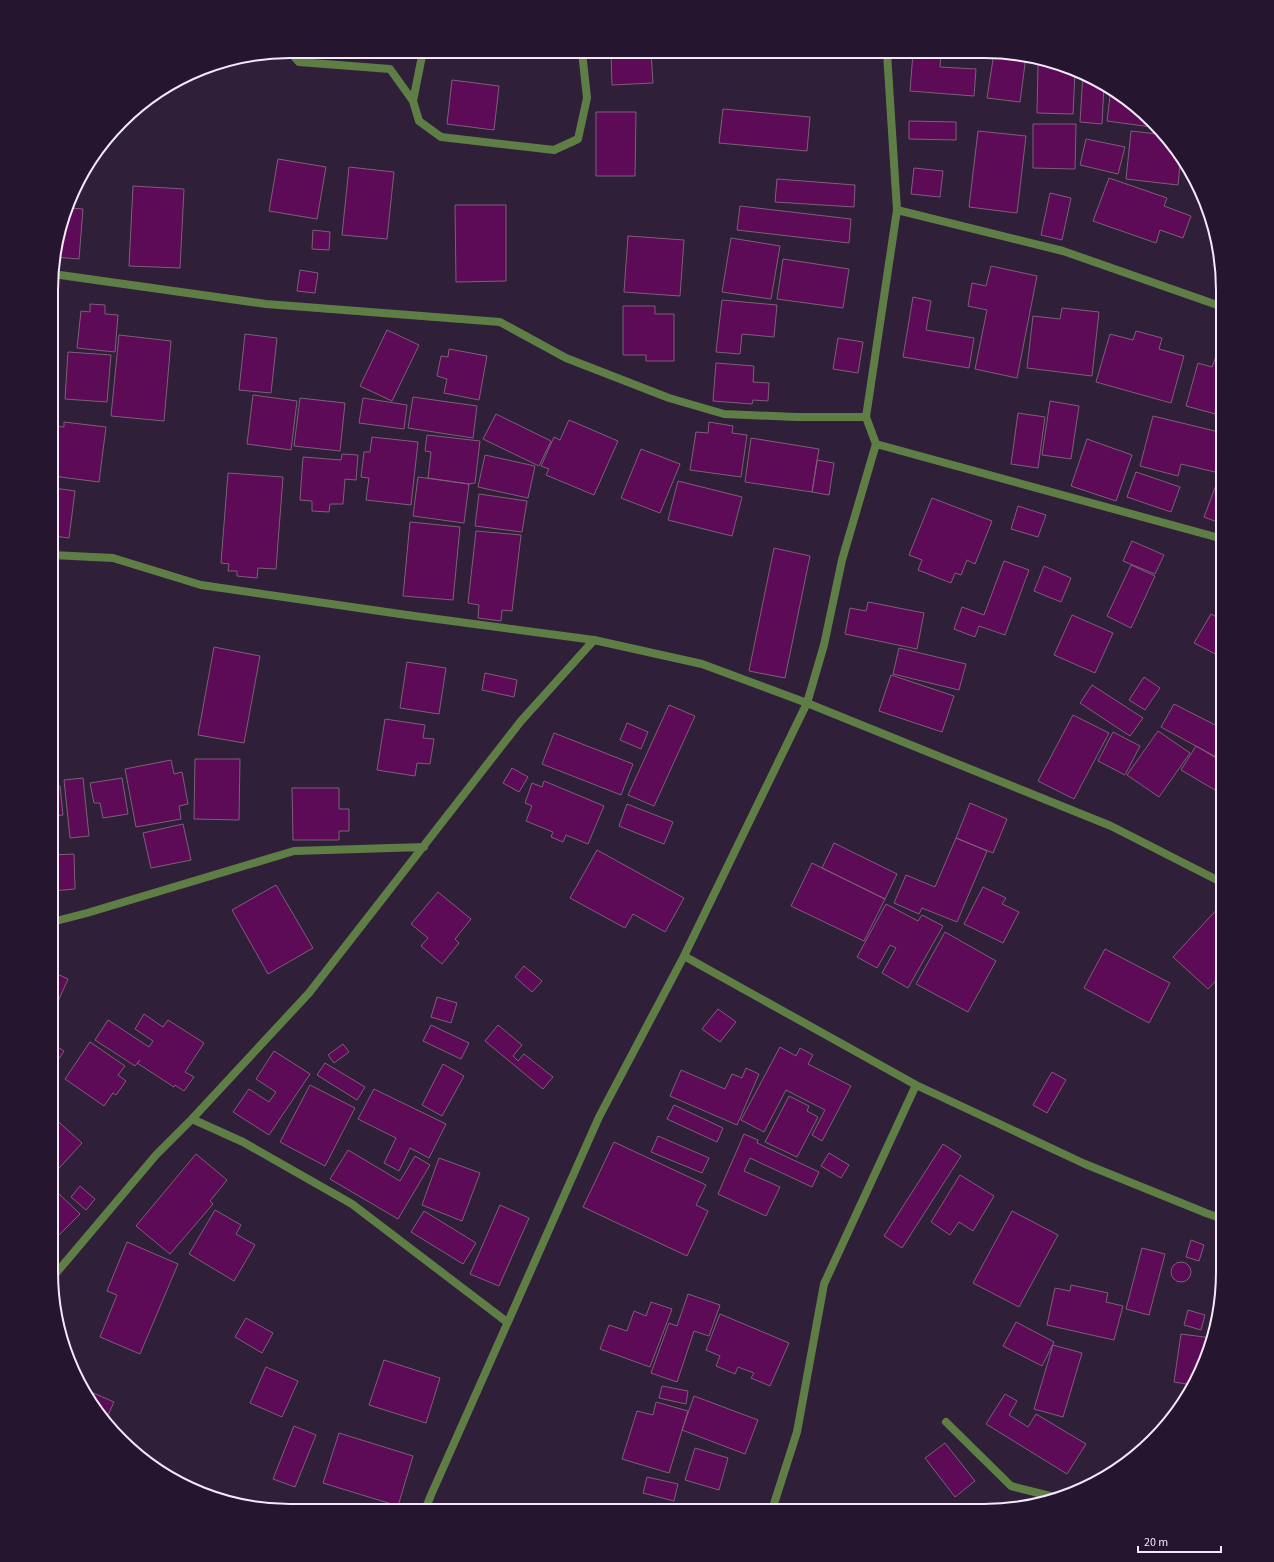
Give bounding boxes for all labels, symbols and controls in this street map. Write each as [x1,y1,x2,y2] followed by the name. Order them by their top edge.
[1138,1528,1221,1554] scale bar
[1144,1534,1168,1551] text: 20 m

